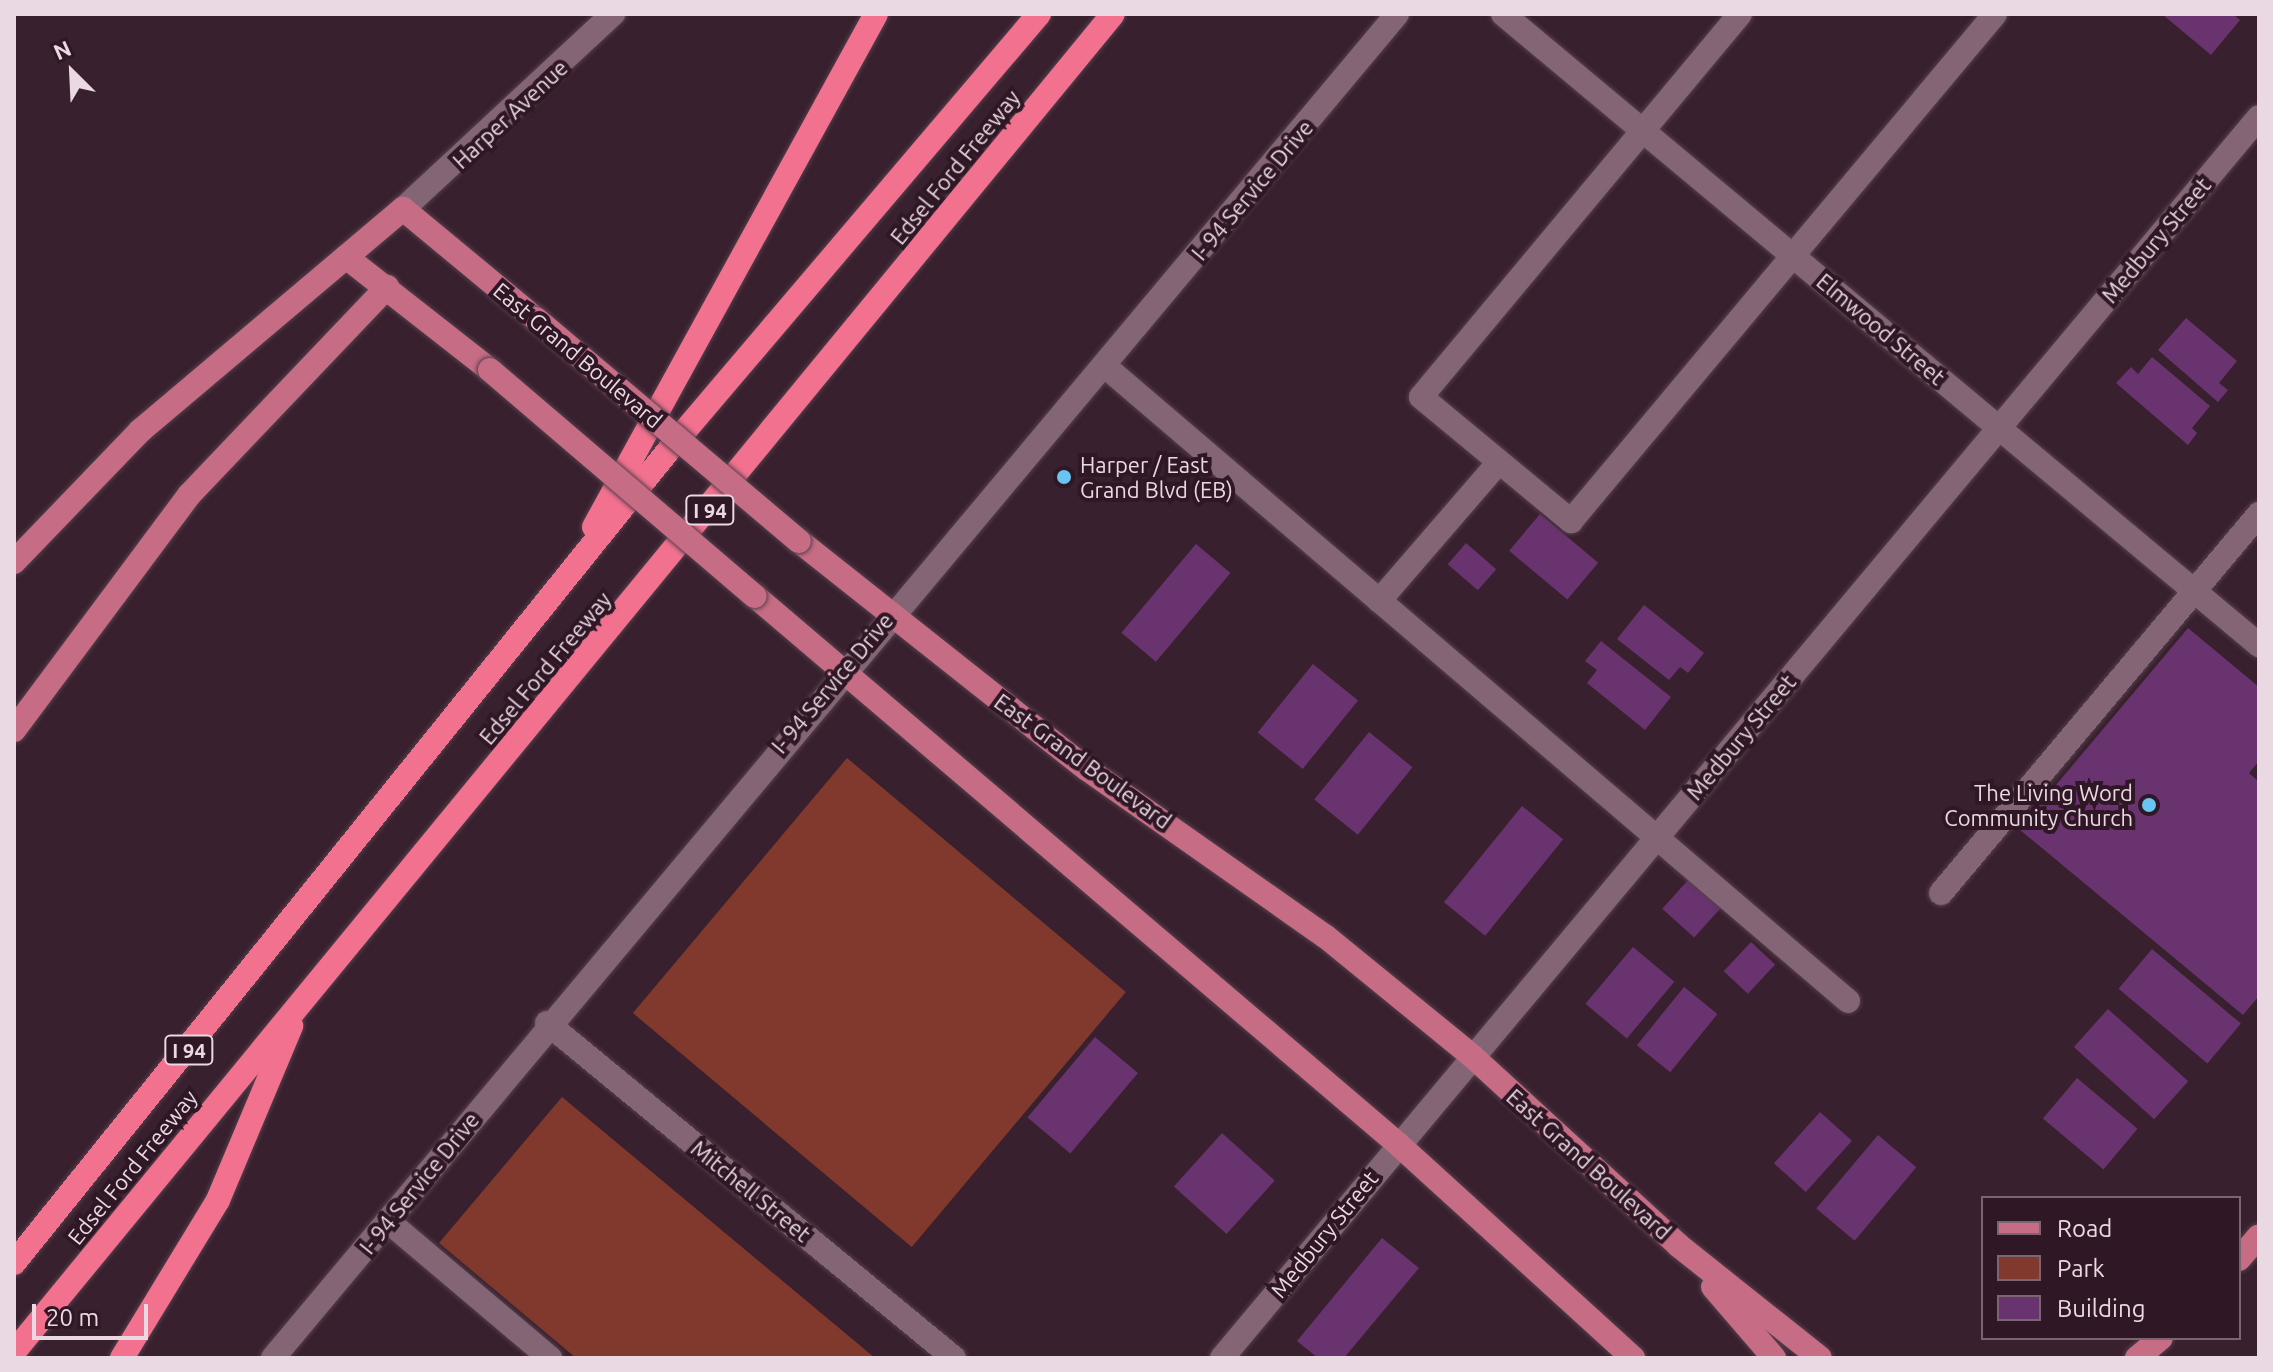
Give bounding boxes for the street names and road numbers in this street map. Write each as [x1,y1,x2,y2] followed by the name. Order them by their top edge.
[447,54,573,174] street label: Harper Avenue
[885,85,1025,249] street label: Edsel Ford Freeway
[1186,115,1318,265] street label: I- 94 Service Drive
[2096,172,2216,308] street label: Medbury Street
[1812,268,1950,390] street label: Elmwood Street
[488,277,668,433] street label: East Grand Boulevard
[684,494,736,526] road number: I 94
[474,586,616,750] street label: Edsel Ford Freeway
[766,608,898,758] street label: I- 94 Service Drive
[1681,669,1801,805] street label: Medbury Street
[989,688,1177,834] street label: East Grand Boulevard
[163,1034,215,1066] road number: I 94
[1501,1083,1677,1245] street label: East Grand Boulevard
[62,1085,202,1249] street label: Edsel Ford Freeway
[354,1107,484,1259] street label: I- 94 Service Drive
[686,1135,816,1247] street label: Mitchell Street
[1265,1165,1383,1303] street label: Medbury Street

